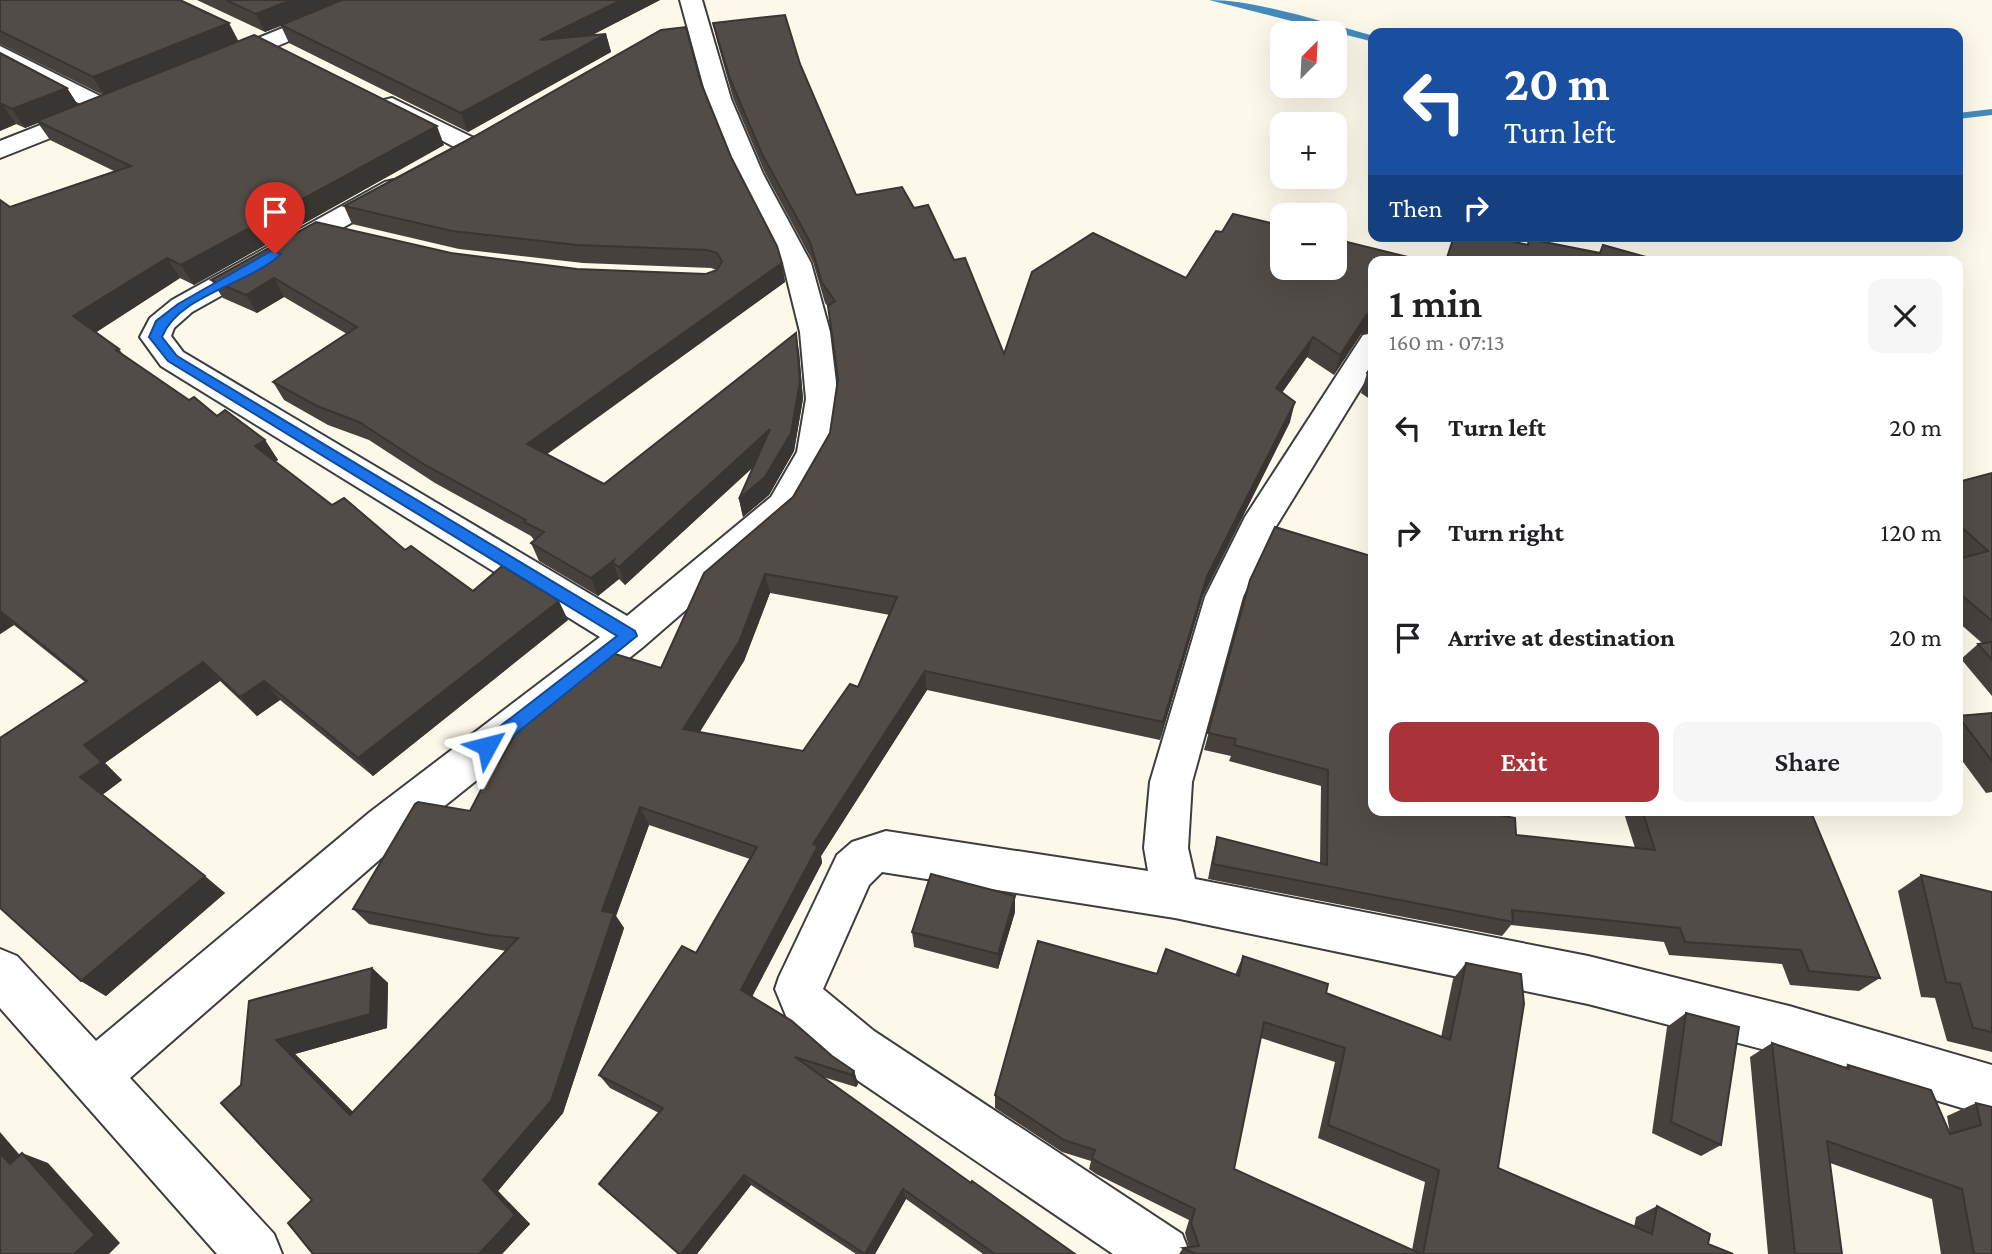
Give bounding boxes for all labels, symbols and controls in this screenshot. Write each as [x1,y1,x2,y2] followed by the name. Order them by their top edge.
[1270,21,1348,98] north arrow
[1270,21,1347,280] map controls
[1389,56,1480,147] icon: left
[1504,56,1610,111] text: 20 m
[1270,112,1347,189] button: +
[1504,114,1615,150] text: Turn left
[245,182,305,254] pin
[1457,189,1495,227] icon: right
[256,193,294,231] icon: arrive
[1389,194,1443,223] text: Then
[1270,203,1347,280] button: −
[1389,279,1482,326] text: 1 min
[1868,279,1942,353] button: close
[1389,329,1505,355] text: 160 m · 07:13
[1389,409,1427,447] icon: left
[1448,413,1546,442] text: Turn left
[1889,413,1942,442] text: 20 m
[1389,514,1427,552] icon: right
[1448,518,1564,547] text: Turn right
[1881,518,1942,547] text: 120 m
[1389,619,1427,657] icon: arrive
[1448,623,1675,652] text: Arrive at destination
[1889,623,1942,652] text: 20 m
[450,709,524,783] position arrow
[1389,722,1659,802] button: Exit
[1673,722,1942,802] button: Share

